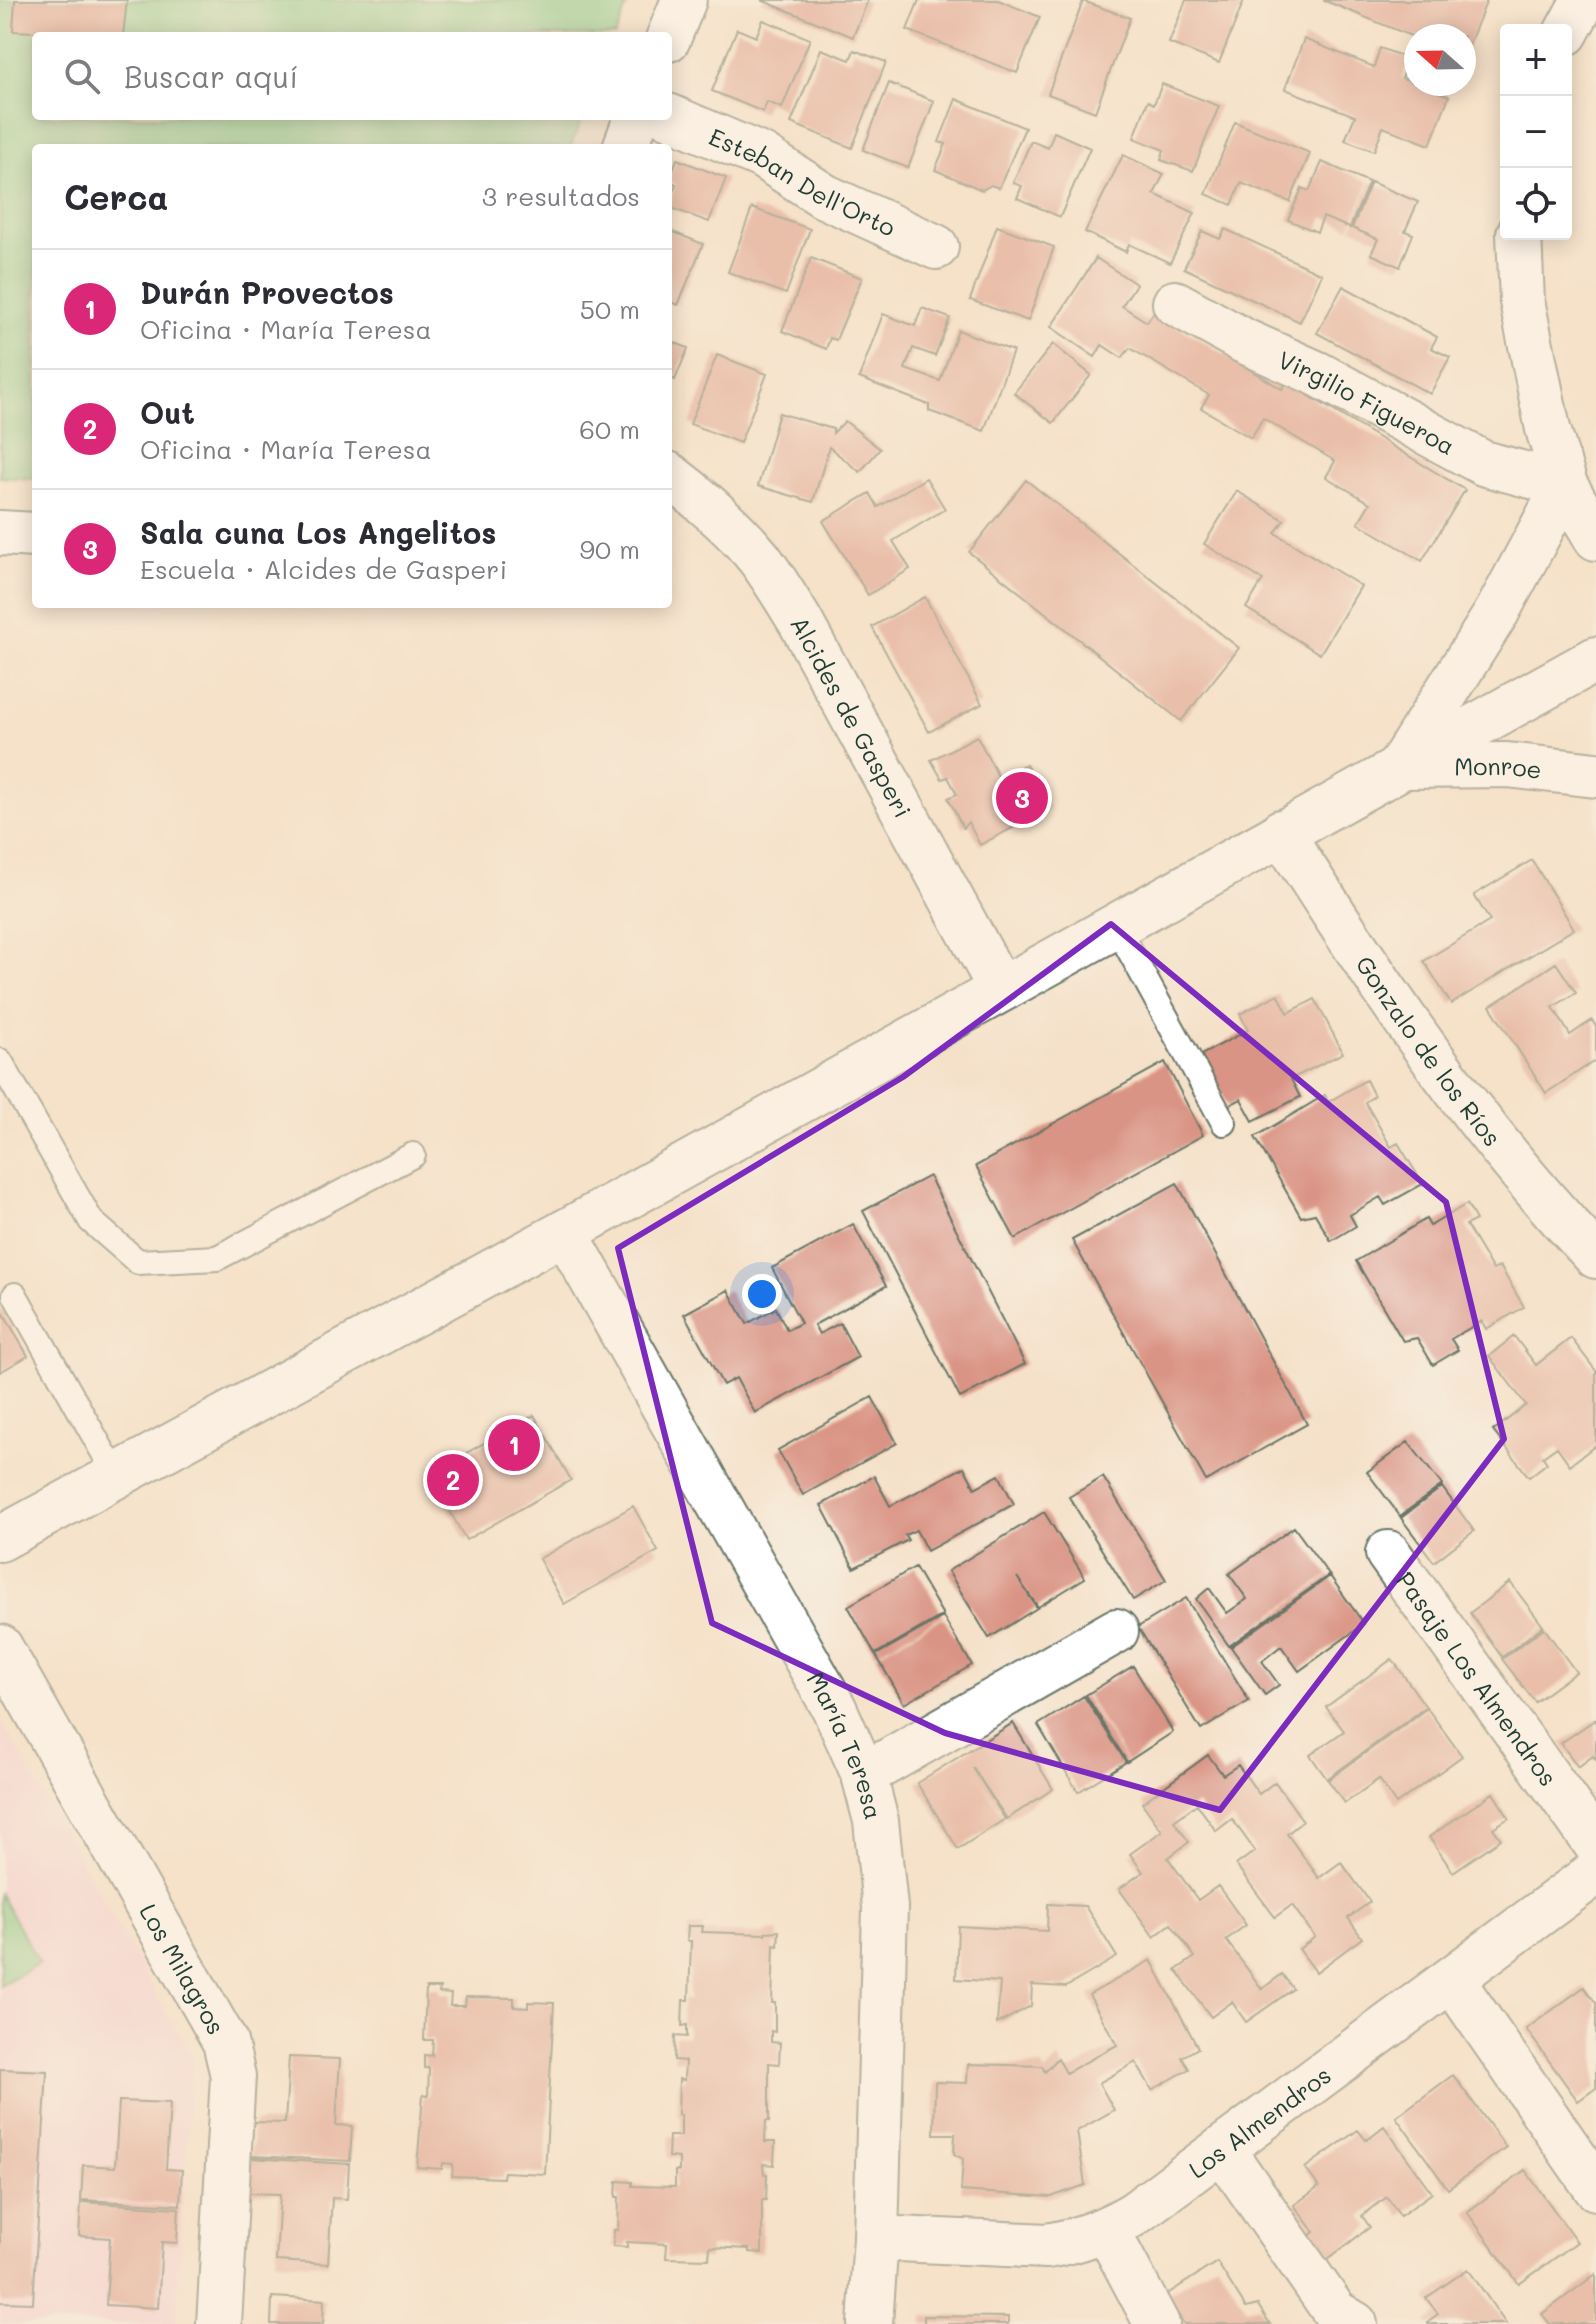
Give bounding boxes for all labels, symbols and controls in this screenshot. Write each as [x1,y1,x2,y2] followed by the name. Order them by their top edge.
[1404,24,1476,96] north arrow
[1500,24,1572,240] map controls
[1500,24,1572,96] button: +
[32,32,672,120] search box
[60,54,104,98] icon: search
[124,56,298,96] text: Buscar aquí
[1500,96,1572,168] button: −
[705,120,901,242] street label: Esteban Dell'Orto
[1500,168,1572,240] button: locate
[64,174,168,219] text: Cerca
[482,179,640,213] text: 3 resultados
[140,272,394,312] text: Durán Provectos
[84,292,96,326] text: 1
[580,292,640,326] text: 50 m
[140,312,432,346] text: Oficina · María Teresa
[1274,343,1461,461] street label: Virgilio Figueroa
[140,392,195,432] text: Out
[83,412,97,446] text: 2
[579,412,640,446] text: 60 m
[140,432,432,466] text: Oficina · María Teresa
[140,512,496,552] text: Sala cuna Los Angelitos
[82,532,98,566] text: 3
[580,532,640,566] text: 90 m
[140,552,507,586] text: Escuela · Alcides de Gasperi
[785,610,919,823] street label: Alcides de Gasperi
[1454,749,1543,784] street label: Monroe
[996,768,1048,828] pin: 3
[1350,949,1509,1152] street label: Gonzalo de los Ríos
[742,1274,782,1314] your location
[488,1415,540,1475] pin: 1
[427,1450,479,1510] pin: 2
[1390,1565,1565,1792] street label: Pasaje Los Almendros
[801,1666,890,1822] street label: María Teresa
[134,1898,233,2039] street label: Los Milagros
[1182,2059,1336,2184] street label: Los Almendros

